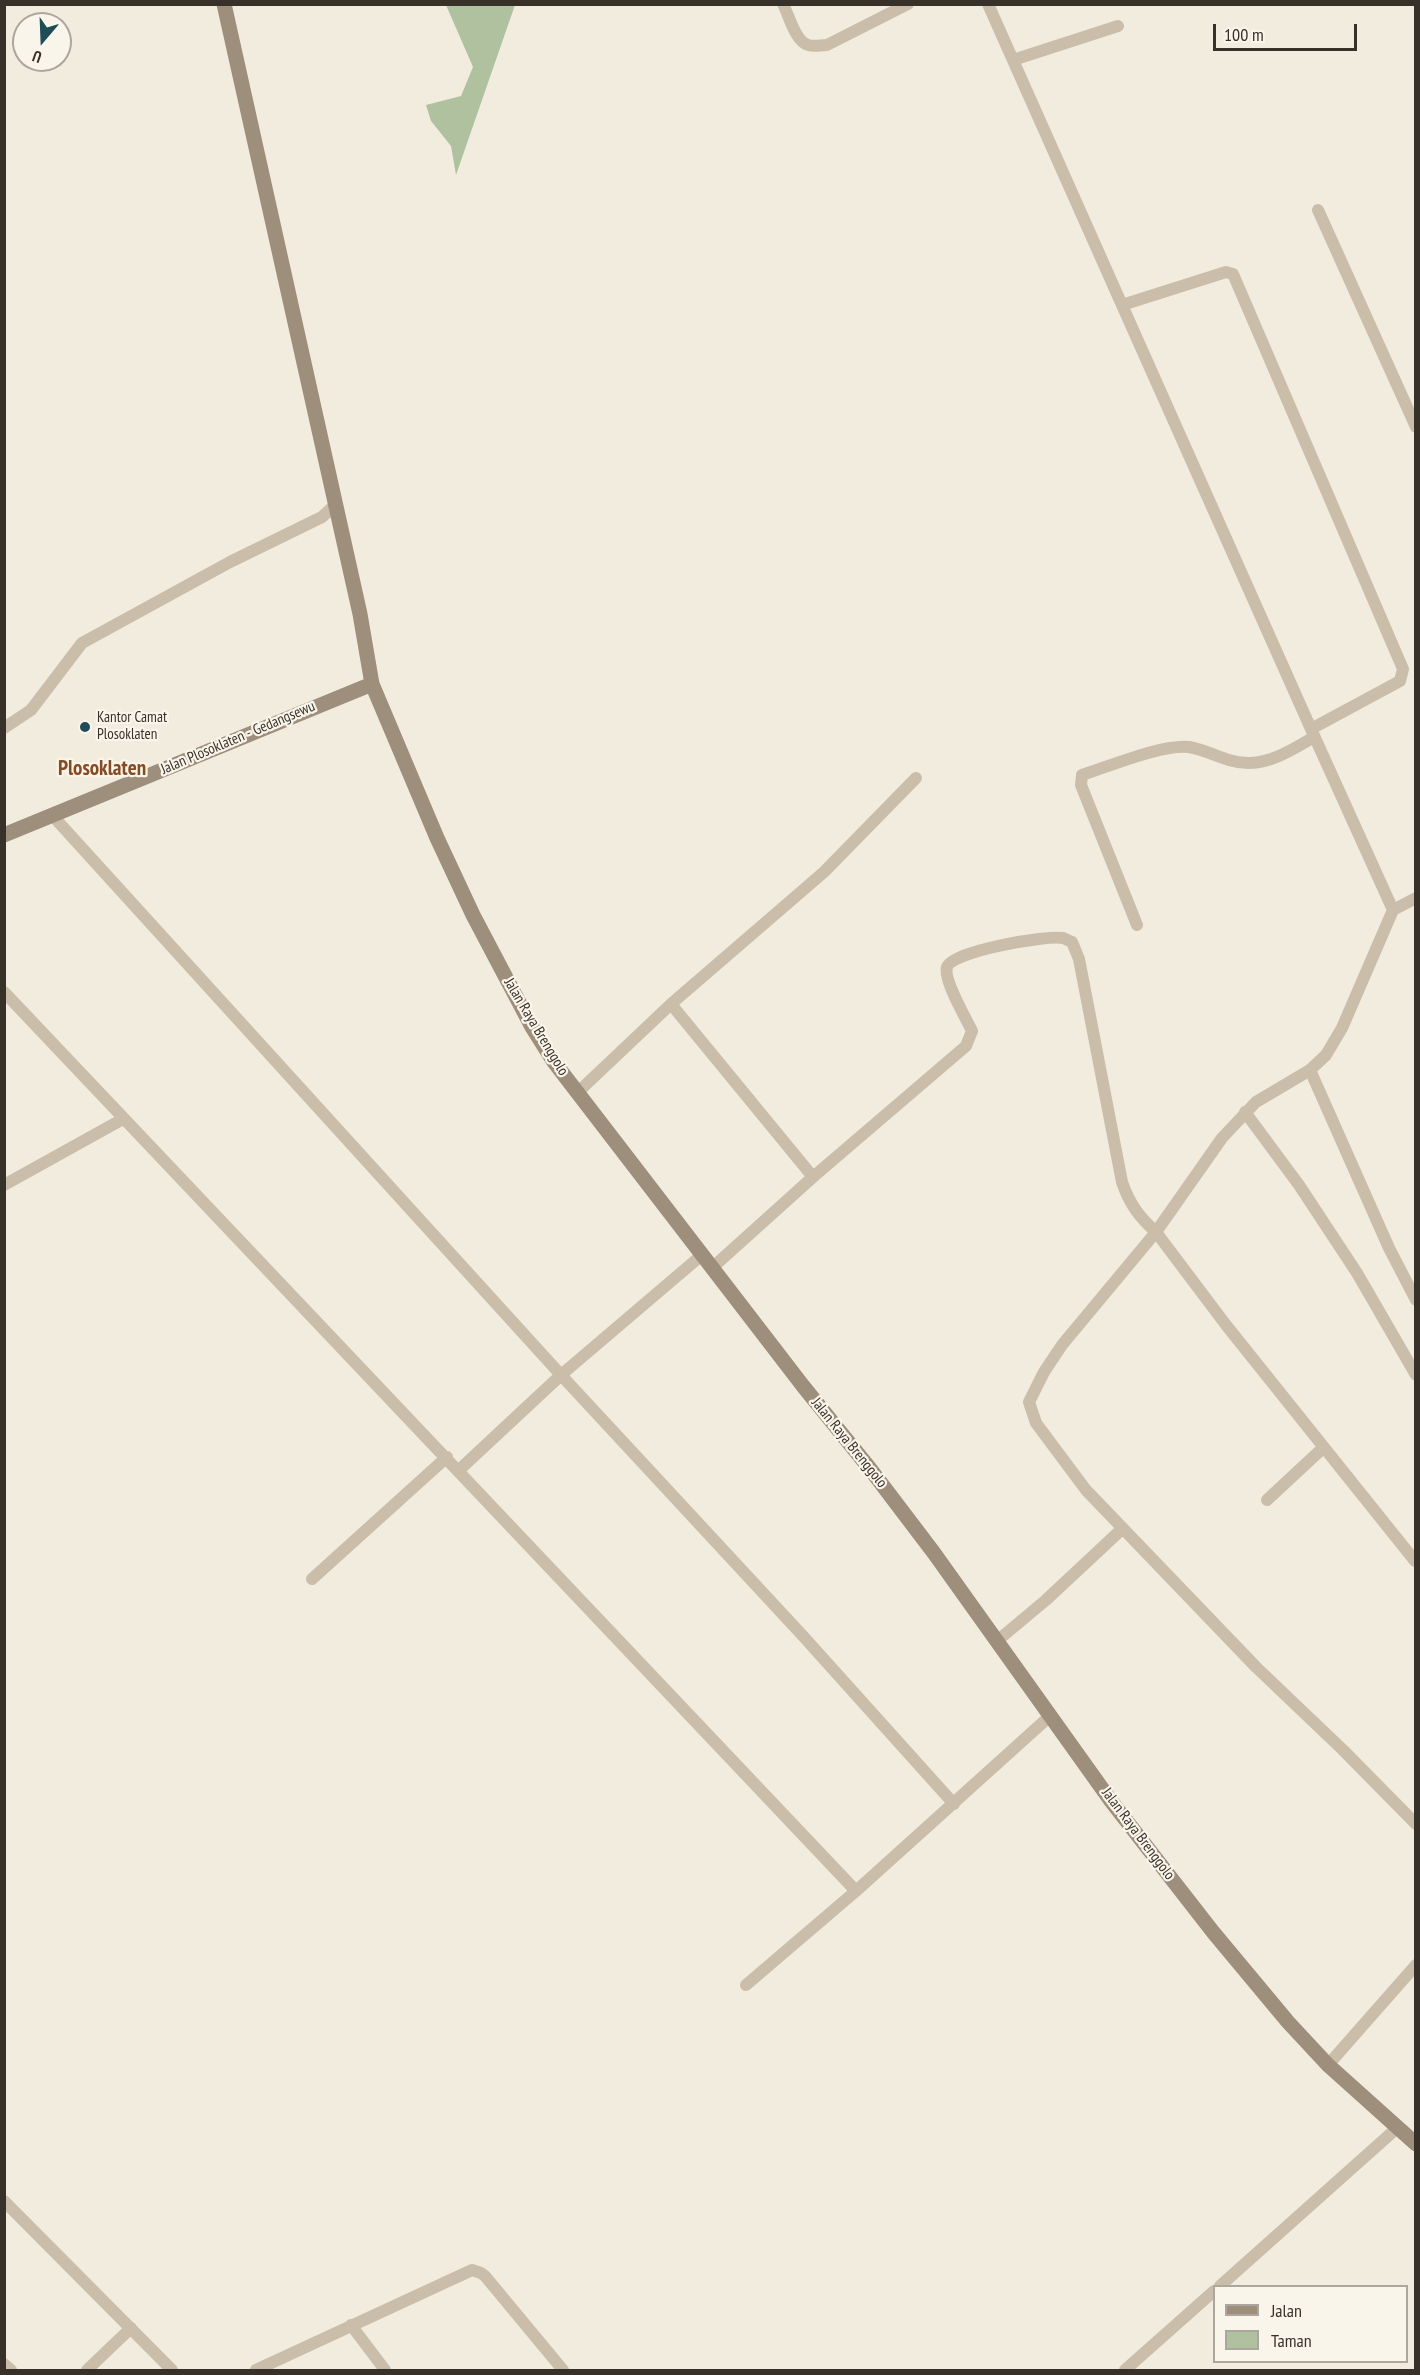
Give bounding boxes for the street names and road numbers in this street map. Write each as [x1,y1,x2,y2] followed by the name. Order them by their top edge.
[158,697,318,779] street label: Jalan Plosoklaten - Gedangsewu
[500,975,572,1079] street label: Jalan Raya Brenggolo
[807,1394,891,1492] street label: Jalan Raya Brenggolo
[1098,1785,1178,1883] street label: Jalan Raya Brenggolo

